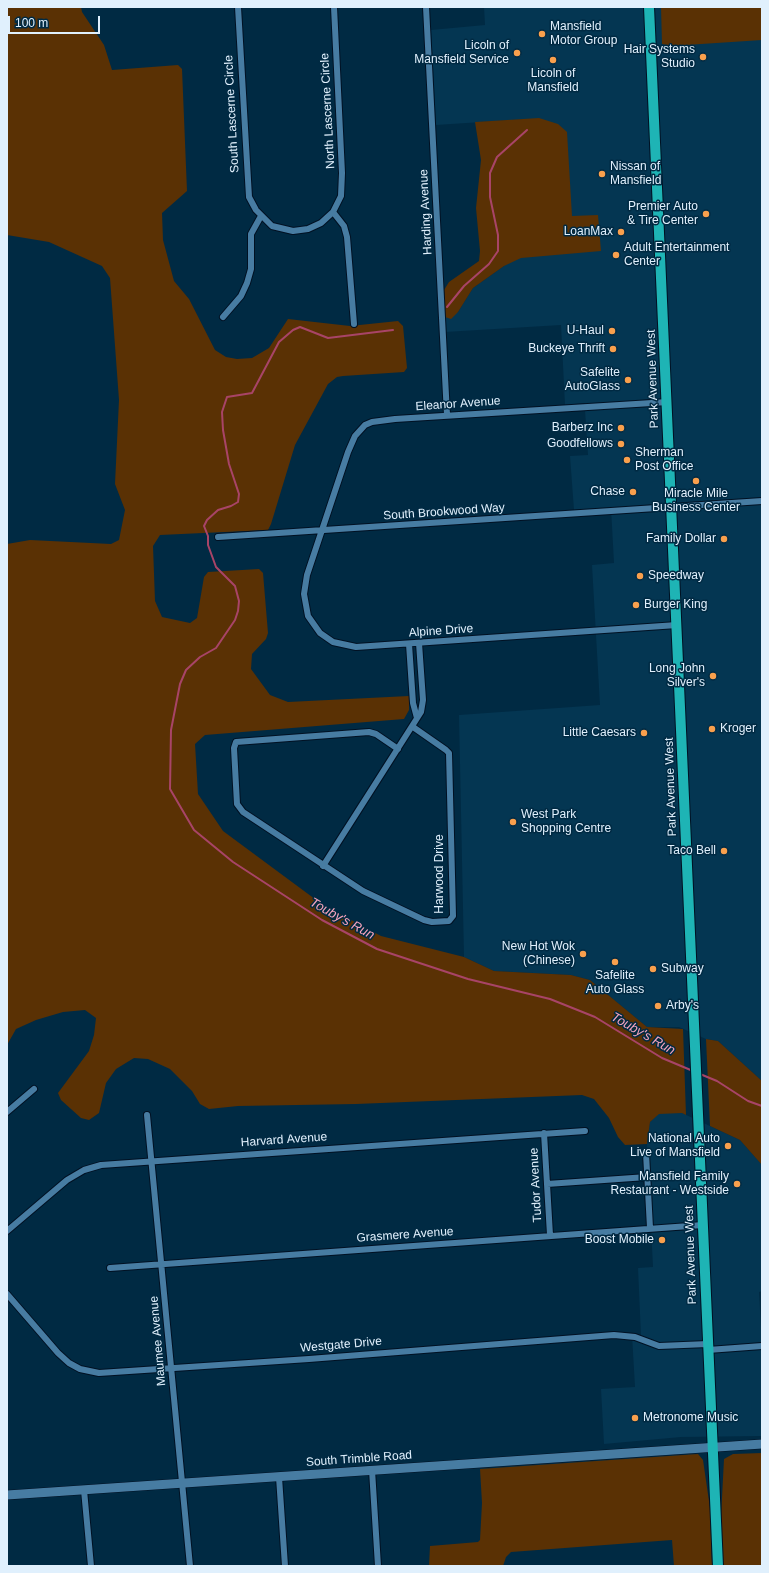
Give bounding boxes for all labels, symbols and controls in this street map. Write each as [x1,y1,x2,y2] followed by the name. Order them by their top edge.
[10,8,102,34] scale bar
[15,16,48,30] text: 100 m
[550,20,617,48] place label: Mansfield Motor Group
[537,29,547,39] marker: Mansfield Motor Group
[414,39,509,67] place label: Licoln of Mansfield Service
[624,43,695,71] place label: Hair Systems Studio
[512,48,522,58] marker: Licoln of Mansfield Service
[698,52,708,62] marker: Hair Systems Studio
[318,53,338,169] street label: North Lascerne Circle
[222,55,242,173] street label: South Lascerne Circle
[548,55,558,65] marker: Licoln of Mansfield
[527,67,579,95] place label: Licoln of Mansfield
[610,160,661,188] place label: Nissan of Mansfield
[417,169,435,255] street label: Harding Avenue
[597,169,607,179] marker: Nissan of Mansfield
[627,200,698,228] place label: Premier Auto & Tire Center
[701,209,711,219] marker: Premier Auto & Tire Center
[564,225,613,239] place label: LoanMax
[616,227,626,237] marker: LoanMax
[624,241,729,269] place label: Adult Entertainment Center
[611,250,621,260] marker: Adult Entertainment Center
[567,324,604,338] place label: U-Haul
[607,326,617,336] marker: U-Haul
[644,329,662,429] street label: Park Avenue West
[528,342,605,356] place label: Buckeye Thrift
[608,344,618,354] marker: Buckeye Thrift
[565,366,620,394] place label: Safelite AutoGlass
[623,375,633,385] marker: Safelite AutoGlass
[415,394,501,414] street label: Eleanor Avenue
[552,421,613,435] place label: Barberz Inc
[616,423,626,433] marker: Barberz Inc
[547,437,613,451] place label: Goodfellows
[616,439,626,449] marker: Goodfellows
[635,446,693,474] place label: Sherman Post Office
[622,455,632,465] marker: Sherman Post Office
[691,476,701,486] marker: Miracle Mile Business Center
[590,485,625,499] place label: Chase
[628,487,638,497] marker: Chase
[652,487,740,515] place label: Miracle Mile Business Center
[383,501,505,523] street label: South Brookwood Way
[646,532,716,546] place label: Family Dollar
[719,534,729,544] marker: Family Dollar
[648,569,704,583] place label: Speedway
[635,571,645,581] marker: Speedway
[644,598,707,612] place label: Burger King
[631,600,641,610] marker: Burger King
[408,622,474,640] street label: Alpine Drive
[649,662,705,690] place label: Long John Silver's
[708,671,718,681] marker: Long John Silver's
[720,722,756,736] place label: Kroger
[707,724,717,734] marker: Kroger
[563,726,636,740] place label: Little Caesars
[639,728,649,738] marker: Little Caesars
[662,737,680,837] street label: Park Avenue West
[521,808,611,836] place label: West Park Shopping Centre
[508,817,518,827] marker: West Park Shopping Centre
[433,834,447,914] street label: Harwood Drive
[667,844,716,858] place label: Taco Bell
[719,846,729,856] marker: Taco Bell
[307,895,377,943] water label: Touby's Run
[502,940,575,968] place label: New Hot Wok (Chinese)
[578,949,588,959] marker: New Hot Wok (Chinese)
[610,957,620,967] marker: Safelite Auto Glass
[661,962,704,976] place label: Subway
[648,964,658,974] marker: Subway
[586,969,644,997] place label: Safelite Auto Glass
[666,999,699,1013] place label: Arby's
[653,1001,663,1011] marker: Arby's
[608,1009,678,1059] water label: Touby's Run
[240,1130,328,1150] street label: Harvard Avenue
[630,1132,720,1160] place label: National Auto Live of Mansfield
[723,1141,733,1151] marker: National Auto Live of Mansfield
[527,1147,545,1223] street label: Tudor Avenue
[611,1170,729,1198] place label: Mansfield Family Restaurant - Westside
[732,1179,742,1189] marker: Mansfield Family Restaurant - Westside
[682,1205,700,1305] street label: Park Avenue West
[356,1224,454,1246] street label: Grasmere Avenue
[585,1233,654,1247] place label: Boost Mobile
[657,1235,667,1245] marker: Boost Mobile
[147,1295,169,1387] street label: Maumee Avenue
[300,1334,382,1356] street label: Westgate Drive
[643,1411,738,1425] place label: Metronome Music
[630,1413,640,1423] marker: Metronome Music
[305,1448,413,1470] street label: South Trimble Road

